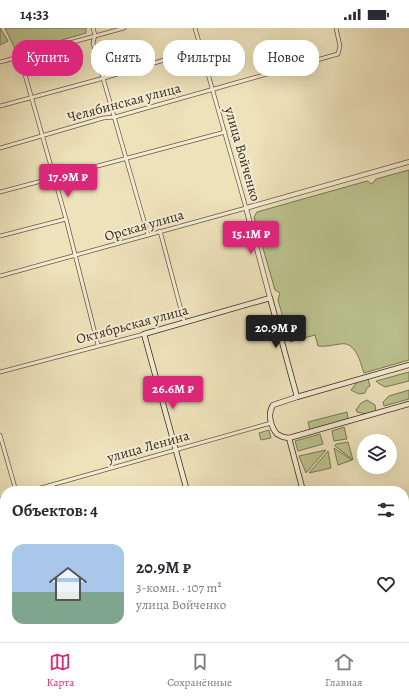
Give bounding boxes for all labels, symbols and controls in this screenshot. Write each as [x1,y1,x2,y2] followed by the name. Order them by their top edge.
[20,4,49,24] text: 14:33
[12,40,83,76] chip: Купить
[91,40,155,76] chip: Снять
[163,40,245,76] chip: Фильтры
[253,40,319,76] chip: Новое
[65,78,183,127] street label: Челябинская улица
[220,104,265,204] street label: улица Войченко
[31,164,105,198] pin: 17.9M ₽
[48,168,88,185] text: 17.9M ₽
[102,205,187,246] street label: Орская улица
[214,221,288,255] pin: 15.1M ₽
[232,225,270,242] text: 15.1M ₽
[74,300,191,349] street label: Октябрьская улица
[239,315,313,349] pin: 20.9M ₽
[255,319,297,336] text: 20.9M ₽
[136,376,210,410] pin: 26.6M ₽
[152,380,194,397] text: 26.6M ₽
[104,426,192,468] street label: улица Ленина
[357,434,397,474] map controls
[357,434,397,474] button: layers
[12,499,98,522] text: Объектов: 4
[375,499,397,521] icon: filters
[136,556,191,579] text: 20.9M ₽
[44,560,92,608] icon: home
[375,573,397,595] icon: heart
[136,579,222,596] text: 3-комн. · 107 m²
[136,596,226,613] text: улица Войченко
[46,651,74,690] tab: Карта
[167,651,232,690] tab: Сохранённые
[325,651,362,690] tab: Главная

